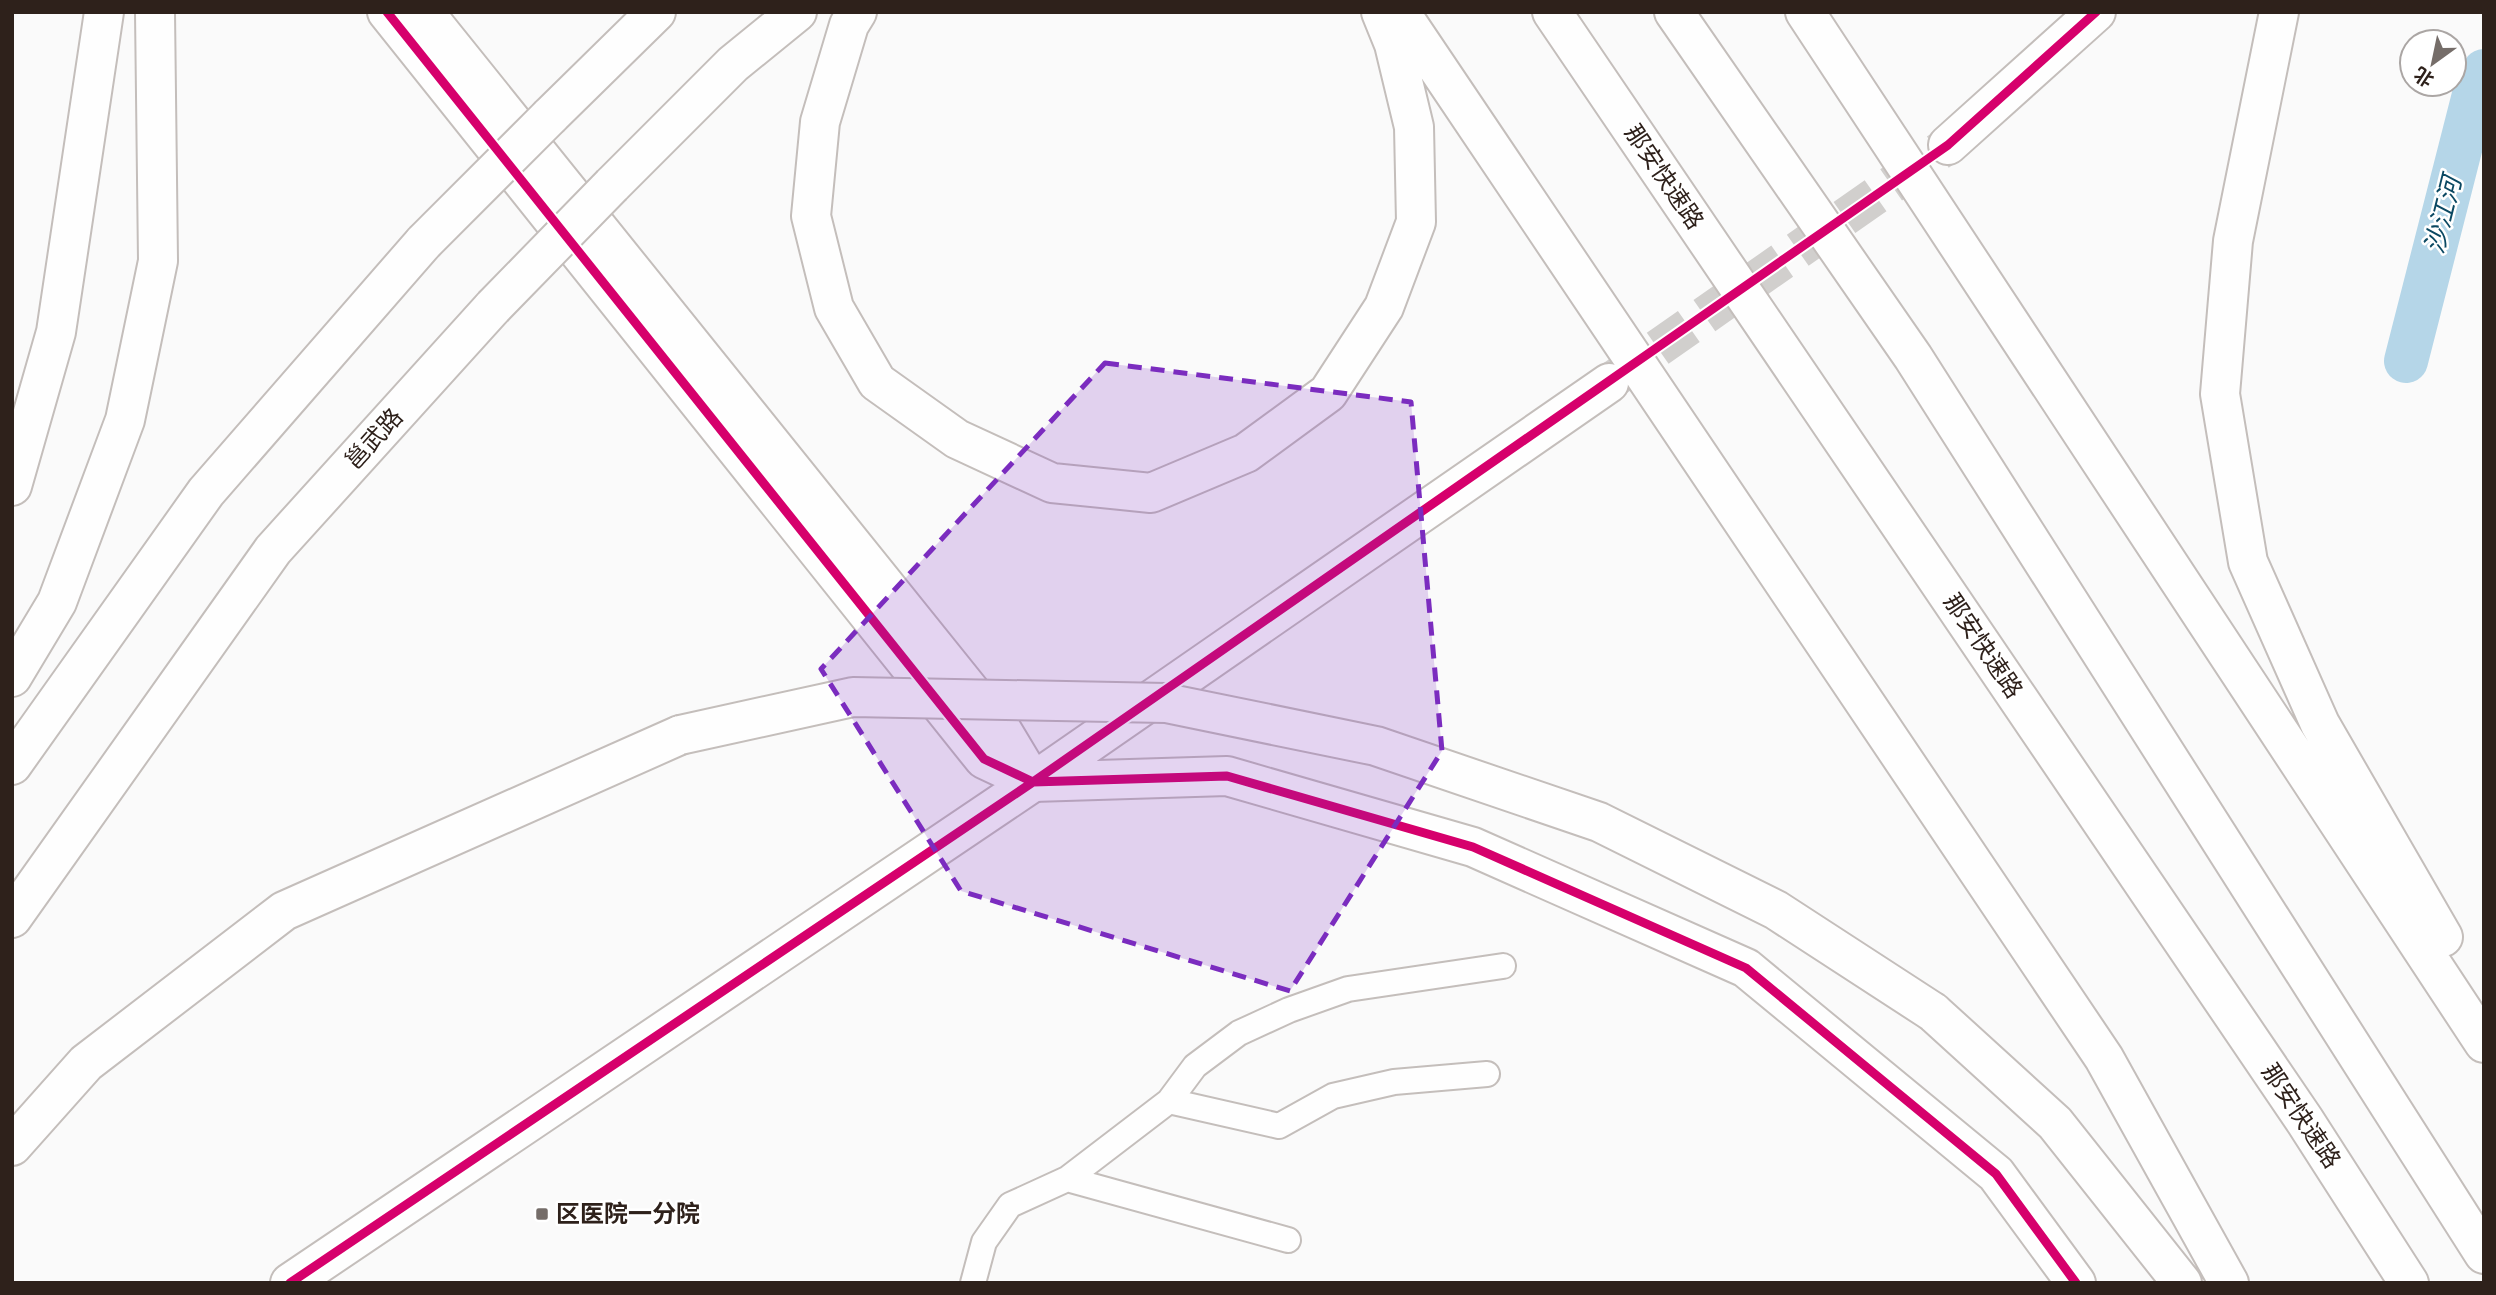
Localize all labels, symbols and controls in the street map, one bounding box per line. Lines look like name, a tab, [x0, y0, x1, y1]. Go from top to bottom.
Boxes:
north arrow	[2398, 28, 2468, 98]
text: 北	[2409, 62, 2438, 92]
street label: 那安快速路	[1618, 118, 1711, 235]
water label: 沙江河	[2417, 168, 2469, 257]
street label: 邕武路	[338, 402, 409, 476]
street label: 那安快速路	[1937, 587, 2030, 704]
street label: 那安快速路	[2255, 1057, 2348, 1174]
place label: 区医院一分院	[556, 1198, 700, 1229]
marker: 区医院一分院	[534, 1206, 550, 1222]

